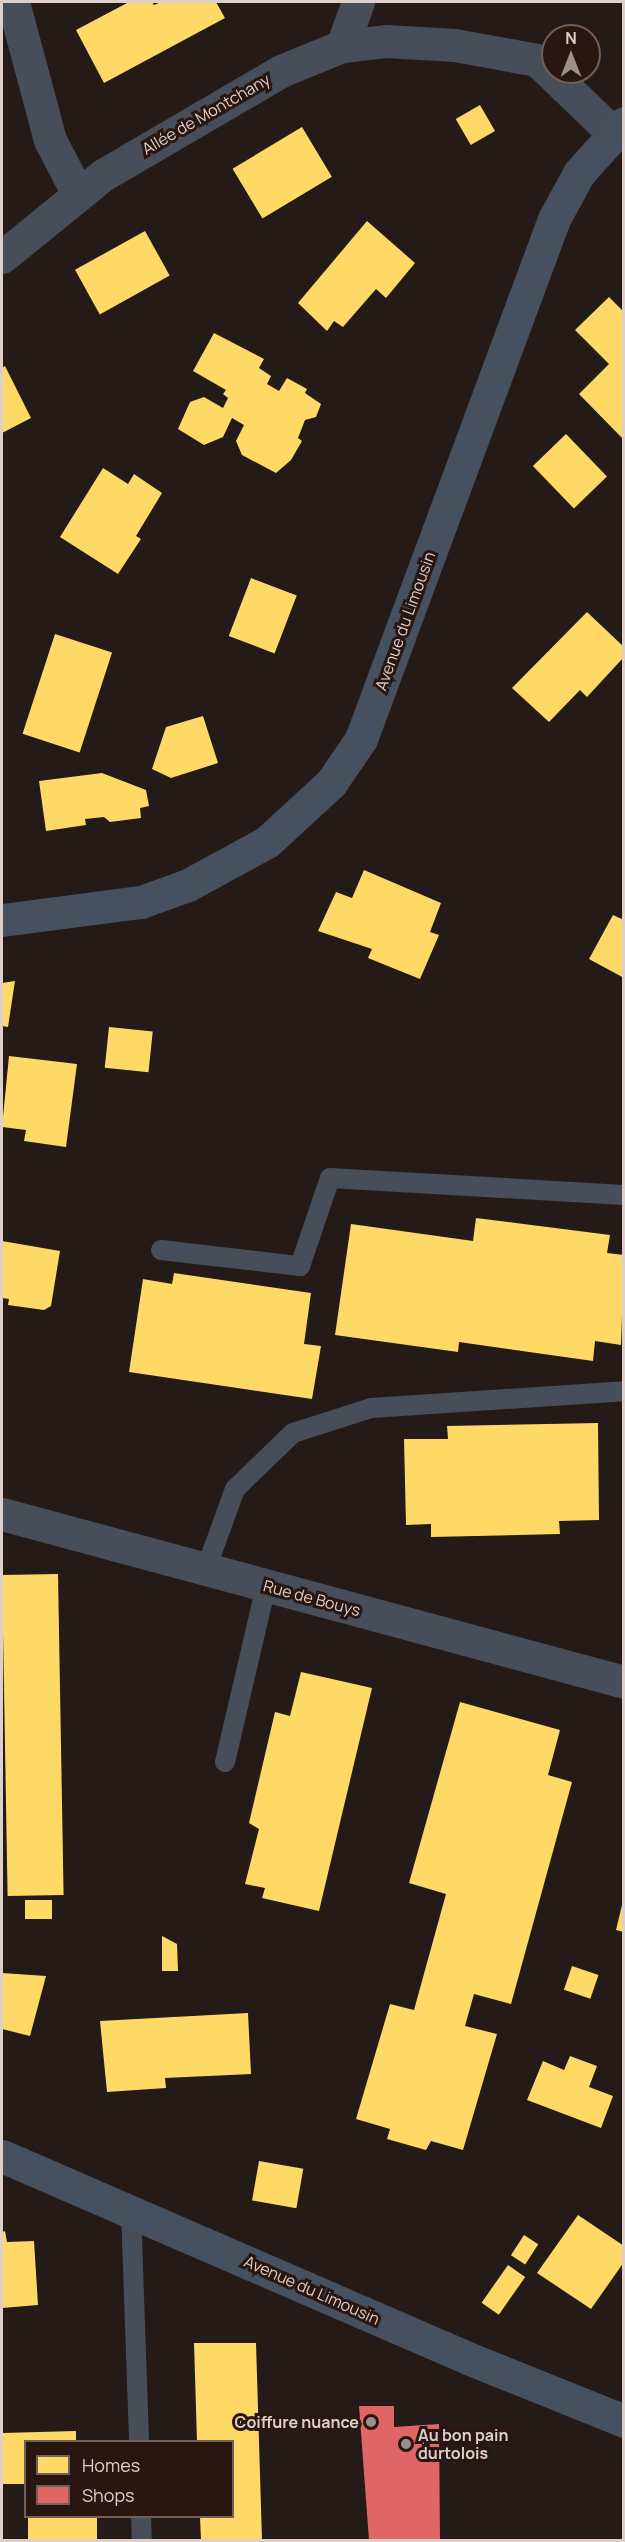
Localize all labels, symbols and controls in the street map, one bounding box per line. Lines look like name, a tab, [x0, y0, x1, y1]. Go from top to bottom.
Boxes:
north arrow	[541, 24, 601, 84]
text: N	[565, 27, 577, 49]
street label: Allée de Montchany	[138, 69, 274, 159]
street label: Avenue du Limousin	[371, 549, 439, 693]
street label: Rue de Bouys	[261, 1576, 363, 1620]
street label: Avenue du Limousin	[241, 2252, 383, 2328]
place label: Coiffure nuance	[235, 2412, 359, 2432]
marker: Coiffure nuance	[364, 2415, 378, 2429]
place label: Au bon pain durtolois	[418, 2425, 508, 2463]
marker: Au bon pain durtolois	[399, 2437, 413, 2451]
legend	[24, 2440, 234, 2518]
text: Homes	[82, 2453, 140, 2477]
text: Shops	[82, 2483, 134, 2507]

